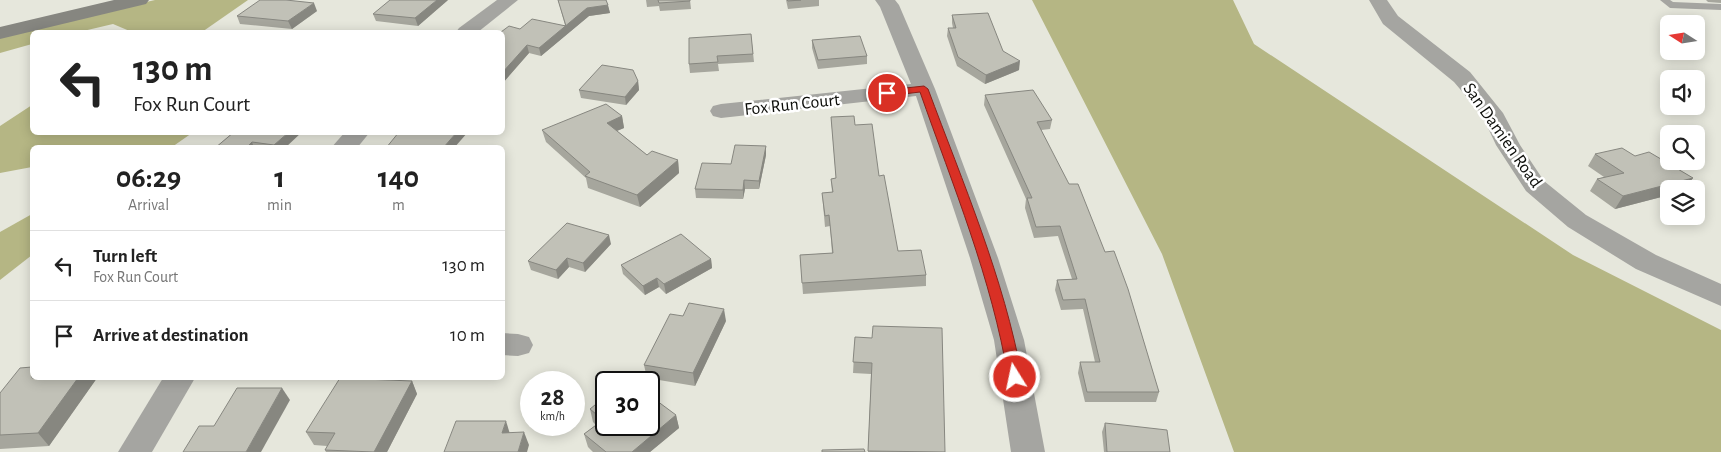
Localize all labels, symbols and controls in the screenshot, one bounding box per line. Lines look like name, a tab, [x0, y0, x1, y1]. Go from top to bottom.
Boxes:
north arrow	[1660, 15, 1705, 60]
map controls	[1660, 15, 1705, 225]
icon: left	[50, 50, 115, 115]
text: 130 m	[133, 52, 212, 87]
button: sound	[1660, 70, 1705, 115]
pin	[866, 72, 908, 114]
icon: arrive	[873, 79, 901, 107]
street label: San Damien Road	[1459, 80, 1545, 191]
street label: Fox Run Court	[744, 91, 841, 119]
text: Fox Run Court	[133, 93, 250, 115]
button: search	[1660, 125, 1705, 170]
text: 06:29	[116, 163, 181, 193]
text: 1	[274, 163, 285, 193]
text: 140	[378, 163, 419, 193]
button: layers	[1660, 180, 1705, 225]
text: Arrival	[128, 197, 169, 213]
text: min	[267, 197, 292, 213]
text: m	[392, 197, 405, 213]
text: Turn left	[93, 247, 157, 266]
icon: left	[50, 252, 78, 280]
text: 130 m	[442, 256, 485, 275]
text: Fox Run Court	[93, 269, 178, 285]
icon: arrive	[50, 322, 78, 350]
text: Arrive at destination	[93, 326, 249, 345]
text: 10 m	[450, 326, 485, 345]
position arrow	[988, 350, 1040, 402]
speed limit sign: 30	[595, 371, 660, 436]
text: 28	[540, 385, 565, 410]
text: km/h	[540, 410, 565, 422]

